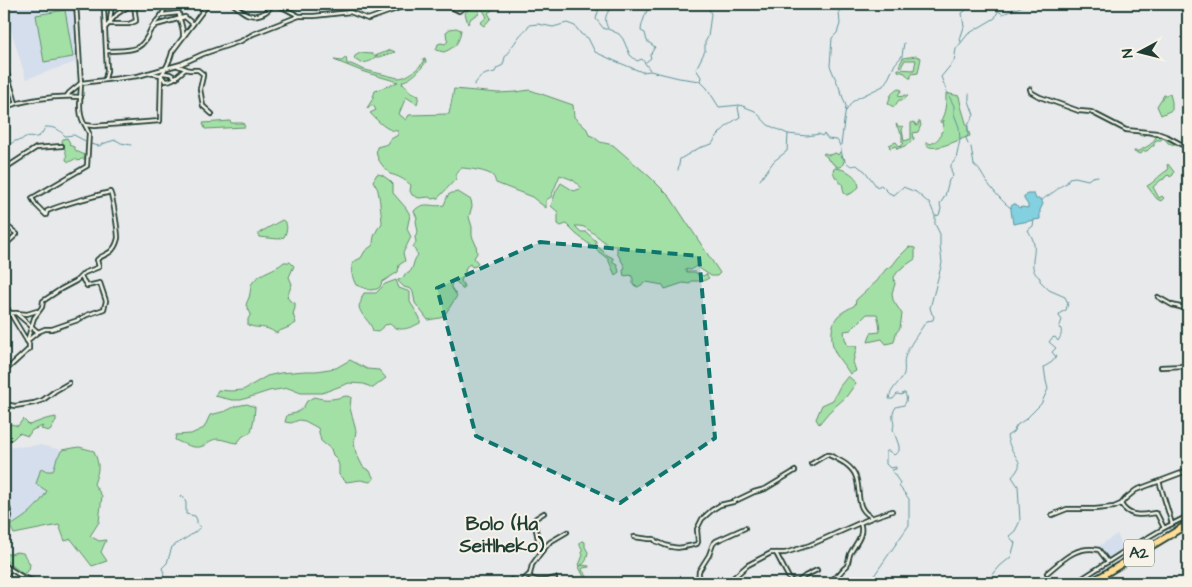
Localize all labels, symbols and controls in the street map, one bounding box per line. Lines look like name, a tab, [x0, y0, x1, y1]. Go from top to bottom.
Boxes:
north arrow	[1114, 28, 1164, 78]
text: N	[1118, 48, 1139, 59]
district label: Bolo (Ha Seitlheko)	[459, 511, 545, 560]
road number: A2	[1124, 540, 1154, 566]

